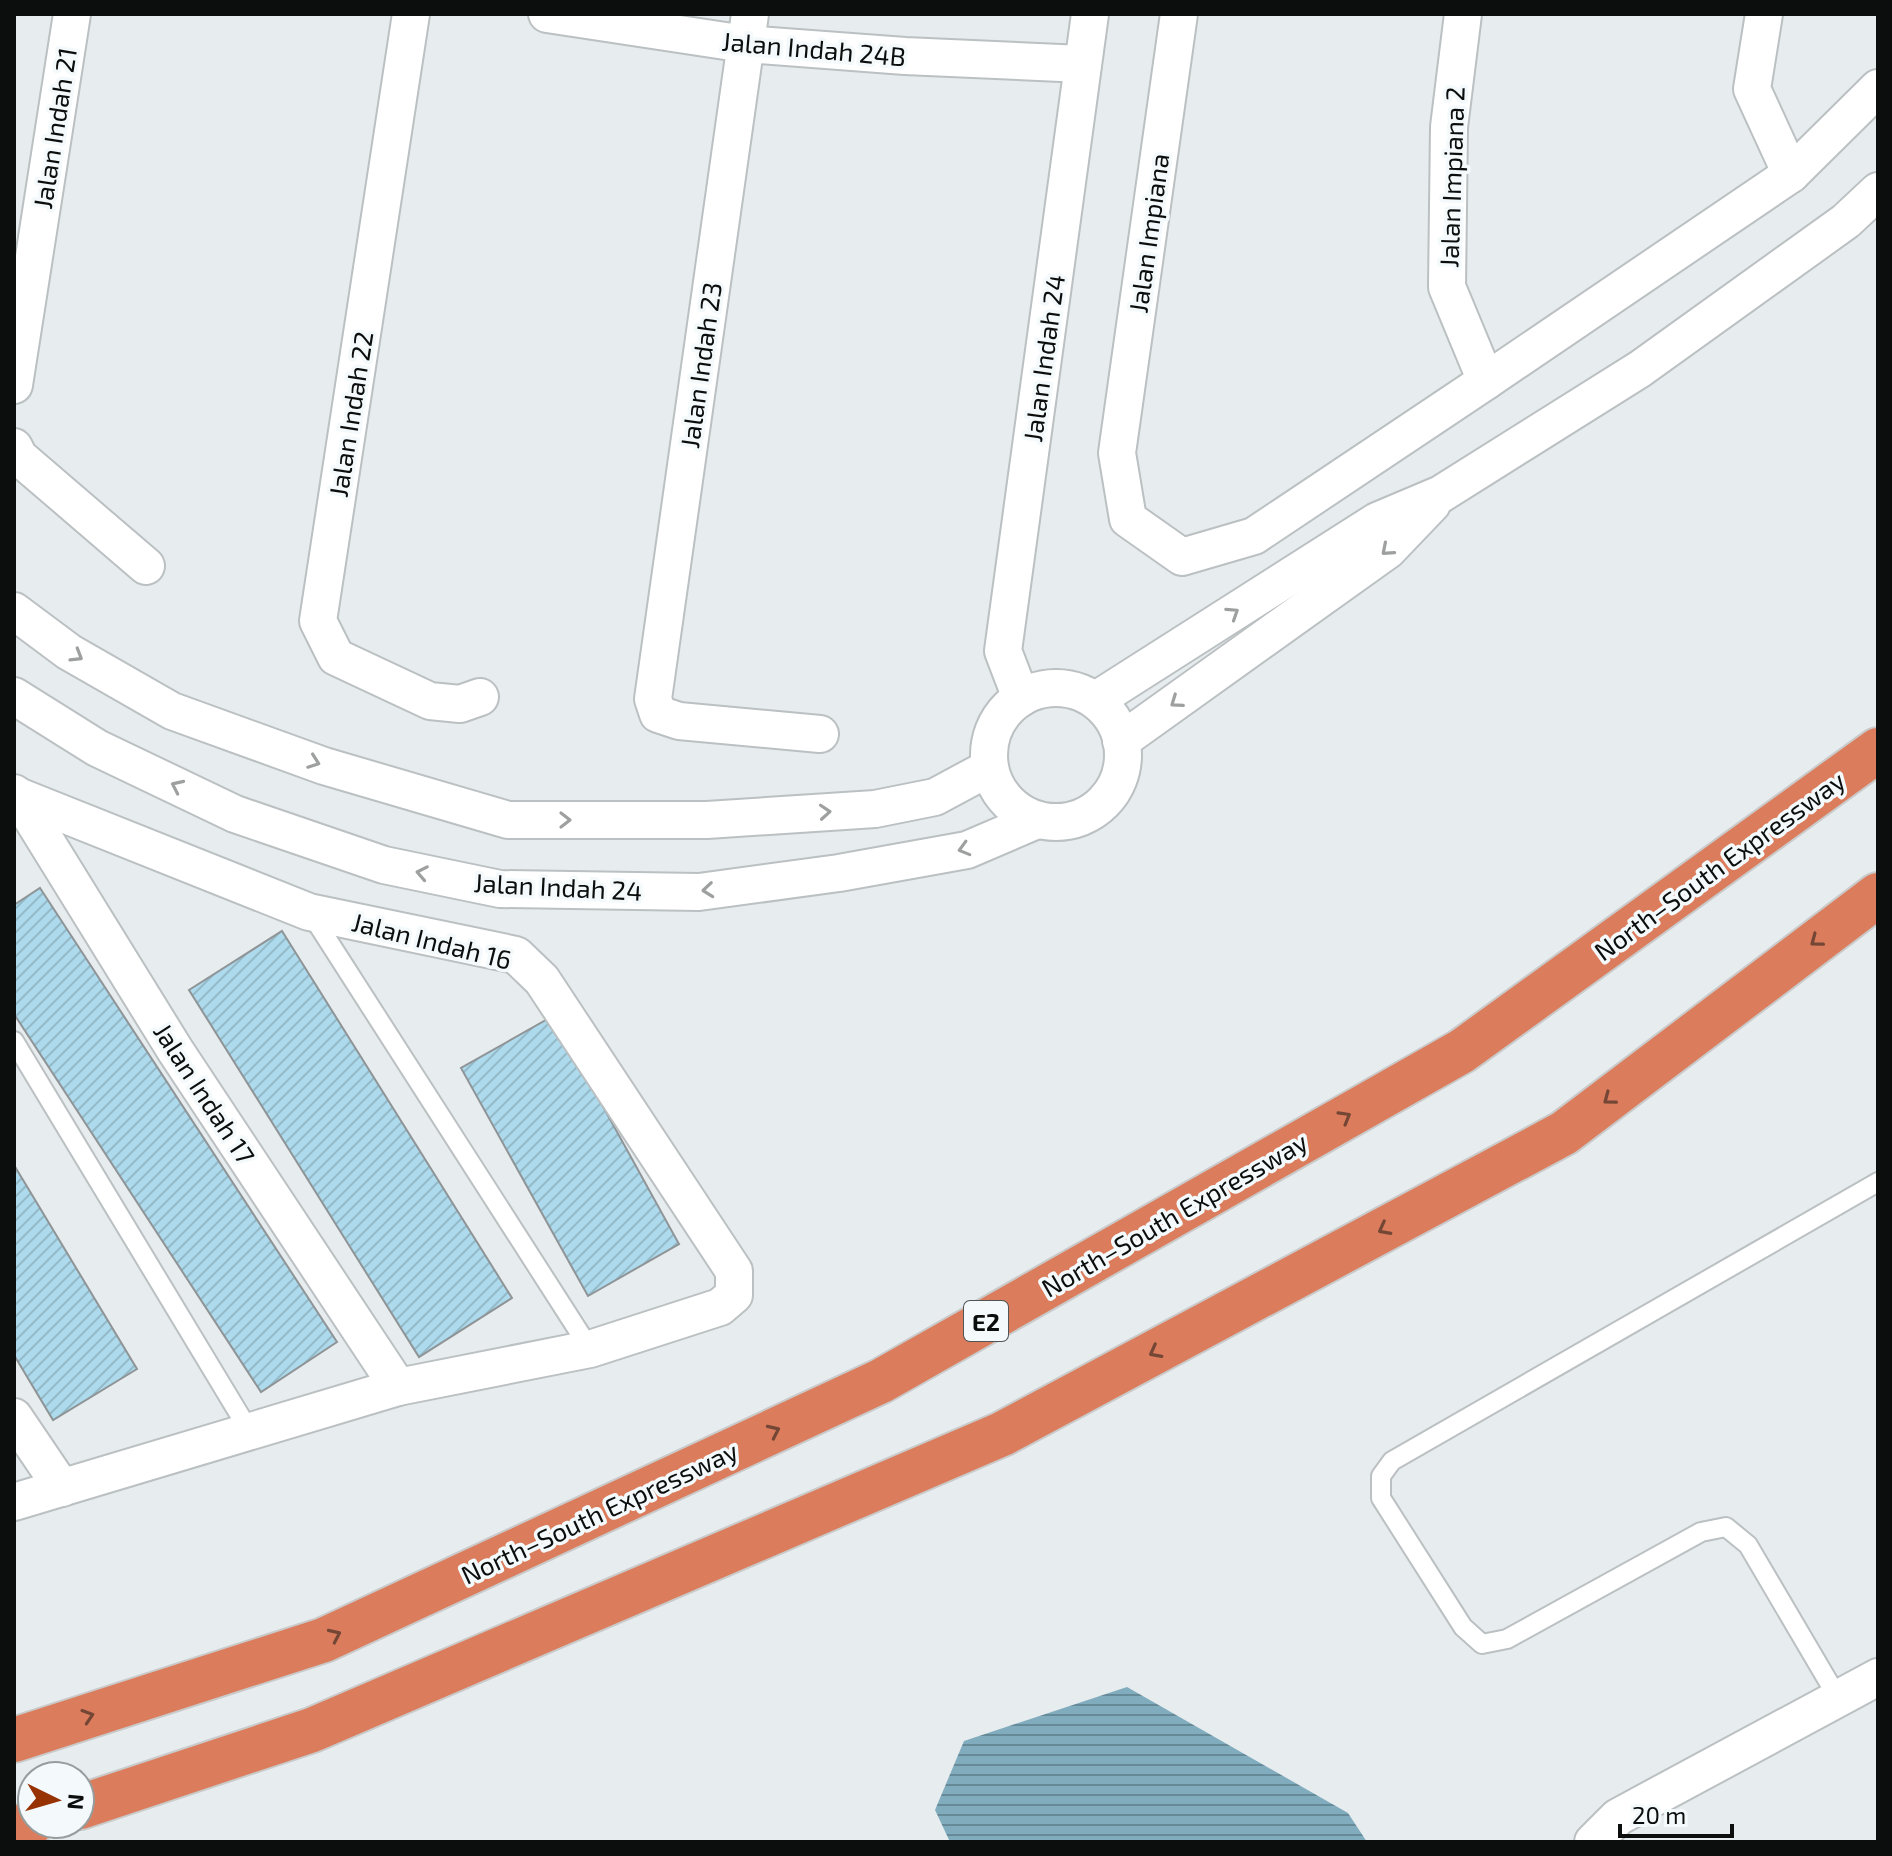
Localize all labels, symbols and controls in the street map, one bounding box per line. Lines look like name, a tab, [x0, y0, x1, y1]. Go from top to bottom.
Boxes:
street label: Jalan Indah 24B	[721, 25, 907, 71]
street label: Jalan Indah 21	[26, 45, 82, 211]
street label: Jalan Impiana 2	[1432, 86, 1470, 268]
street label: Jalan Impiana	[1121, 151, 1175, 315]
street label: Jalan Indah 24	[1016, 272, 1070, 444]
street label: Jalan Indah 23	[673, 280, 727, 450]
street label: Jalan Indah 22	[322, 329, 378, 499]
one-way arrow	[1381, 540, 1396, 555]
one-way arrow	[1224, 608, 1238, 623]
one-way arrow	[68, 646, 83, 662]
one-way arrow	[1170, 692, 1184, 706]
one-way arrow	[306, 752, 320, 768]
street label: North–South Expressway	[1588, 764, 1850, 966]
one-way arrow	[171, 780, 186, 796]
one-way arrow	[819, 804, 832, 821]
one-way arrow	[559, 811, 572, 829]
one-way arrow	[958, 840, 972, 856]
one-way arrow	[415, 865, 429, 882]
street label: Jalan Indah 24	[473, 866, 643, 906]
one-way arrow	[701, 882, 714, 899]
street label: Jalan Indah 16	[349, 905, 515, 975]
one-way arrow	[1810, 932, 1824, 946]
street label: Jalan Indah 17	[148, 1017, 262, 1169]
one-way arrow	[1603, 1089, 1617, 1103]
one-way arrow	[1337, 1111, 1351, 1127]
street label: North–South Expressway	[1036, 1125, 1313, 1303]
one-way arrow	[1378, 1220, 1393, 1235]
road number: E2	[964, 1301, 1008, 1341]
one-way arrow	[1149, 1342, 1164, 1358]
one-way arrow	[766, 1424, 780, 1440]
street label: North–South Expressway	[456, 1434, 743, 1590]
one-way arrow	[327, 1628, 341, 1644]
one-way arrow	[81, 1709, 95, 1725]
north arrow	[16, 1760, 96, 1840]
scale bar	[1620, 1788, 1732, 1838]
text: N	[63, 1793, 91, 1811]
text: 20 m	[1632, 1800, 1686, 1829]

